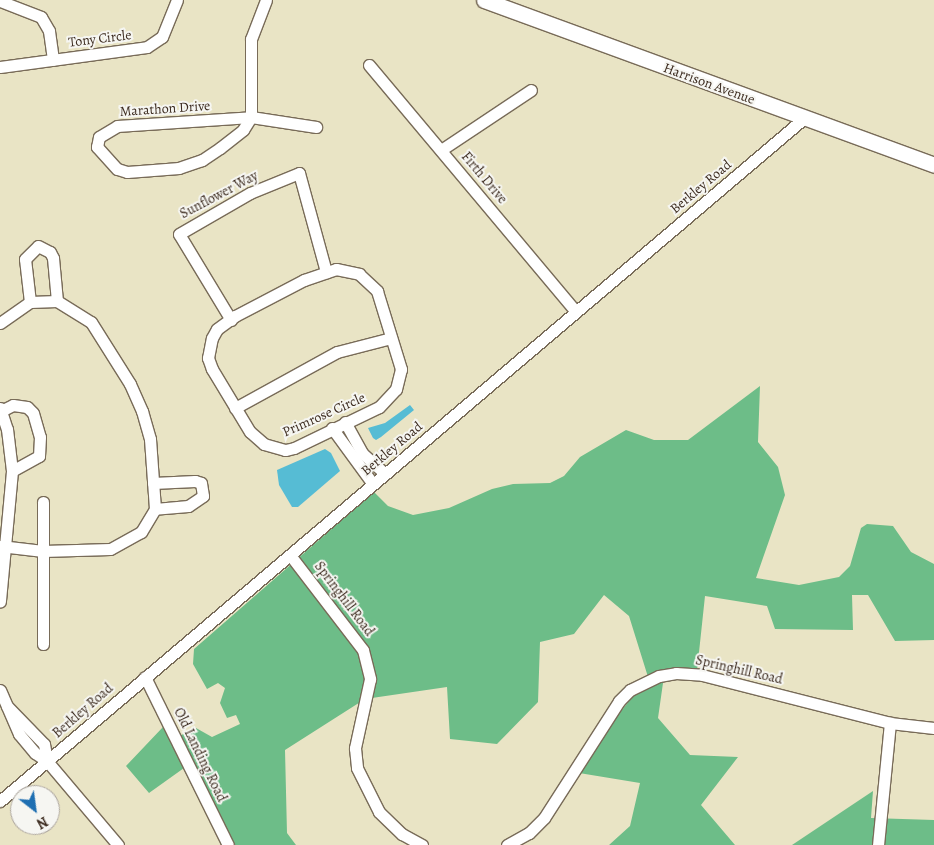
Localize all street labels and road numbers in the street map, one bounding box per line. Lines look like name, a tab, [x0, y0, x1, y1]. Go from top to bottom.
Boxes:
street label: Tony Circle	[67, 27, 133, 51]
street label: Harrison Avenue	[661, 60, 757, 108]
street label: Marathon Drive	[119, 97, 211, 121]
street label: Firth Drive	[457, 149, 511, 207]
street label: Berkley Road	[667, 157, 735, 217]
street label: Sunflower Way	[177, 167, 261, 223]
street label: Primrose Circle	[280, 389, 368, 441]
street label: Berkley Road	[358, 419, 426, 479]
street label: Springhill Road	[311, 558, 377, 640]
street label: Springhill Road	[694, 652, 784, 688]
street label: Berkley Road	[49, 680, 117, 742]
street label: Old Landing Road	[170, 705, 230, 805]

